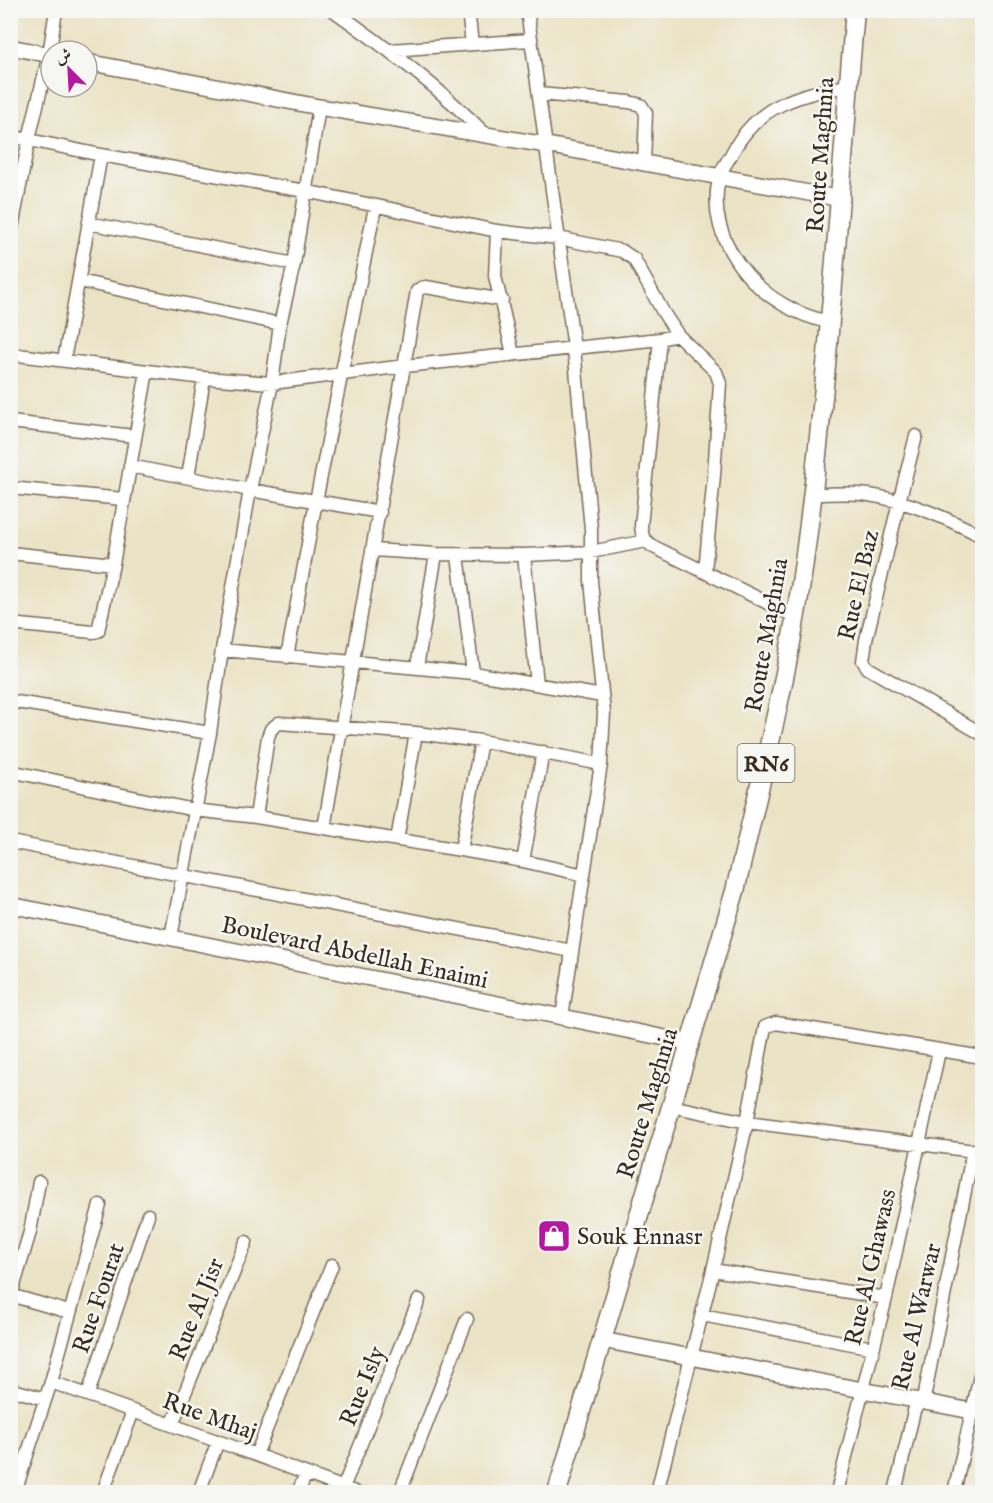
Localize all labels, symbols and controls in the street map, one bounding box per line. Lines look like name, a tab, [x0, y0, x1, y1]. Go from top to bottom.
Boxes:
north arrow	[39, 39, 99, 99]
text: ش	[52, 45, 75, 69]
street label: Route Maghnia	[801, 75, 842, 234]
street label: Rue El Baz	[832, 527, 887, 644]
street label: Route Maghnia	[739, 555, 796, 715]
road number: RN6	[738, 744, 795, 782]
street label: Boulevard Abdellah Enaimi	[218, 910, 491, 997]
street label: Route Maghnia	[611, 1024, 686, 1183]
street label: Rue Al Ghawass	[838, 1186, 905, 1349]
shop icon: Souk Ennasr	[536, 1218, 572, 1254]
place label: Souk Ennasr	[577, 1222, 703, 1253]
street label: Rue Fourat	[66, 1239, 133, 1358]
street label: Rue Al Warwar	[885, 1240, 950, 1394]
street label: Rue Al Jisr	[163, 1253, 232, 1366]
street label: Rue Isly	[333, 1342, 394, 1431]
street label: Rue Mhaj	[158, 1386, 261, 1449]

